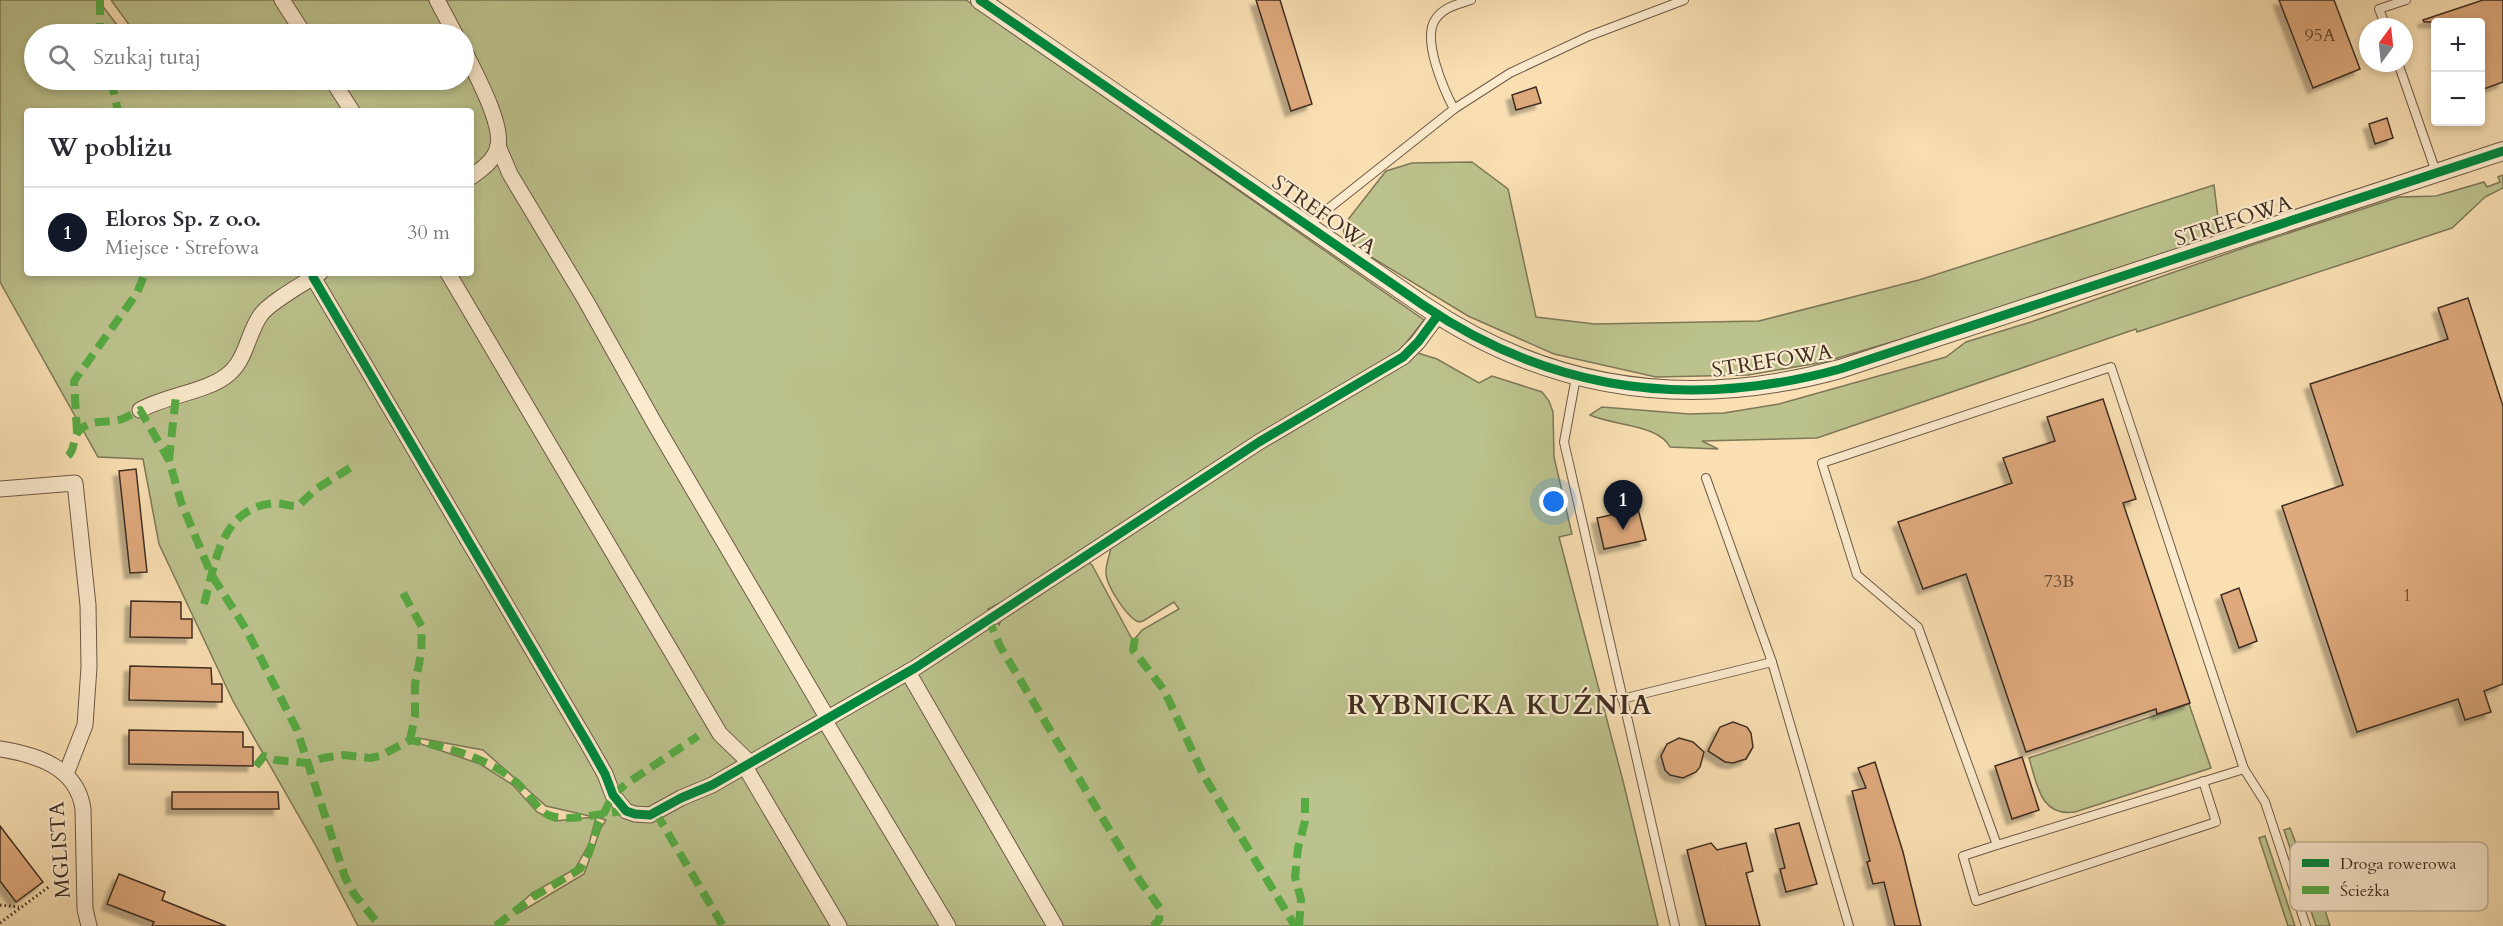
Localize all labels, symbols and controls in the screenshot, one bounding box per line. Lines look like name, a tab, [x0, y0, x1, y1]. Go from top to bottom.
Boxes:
north arrow	[2359, 18, 2413, 72]
map controls	[2431, 18, 2485, 126]
button: +	[2431, 18, 2485, 72]
house number: 95A	[2304, 23, 2336, 48]
search box	[24, 24, 474, 90]
icon: search	[45, 41, 78, 74]
text: Szukaj tutaj	[93, 42, 201, 72]
button: −	[2431, 72, 2485, 126]
text: W pobliżu	[48, 130, 173, 165]
street label: STREFOWA	[1266, 168, 1382, 262]
street label: STREFOWA	[2171, 188, 2295, 254]
text: Eloros Sp. z o.o.	[105, 204, 261, 234]
text: 1	[62, 219, 73, 246]
text: 30 m	[407, 219, 450, 246]
text: Miejsce · Strefowa	[105, 234, 259, 261]
street label: STREFOWA	[1710, 337, 1834, 385]
pin: 1	[1604, 480, 1642, 530]
your location	[1539, 487, 1568, 516]
house number: 73B	[2044, 569, 2074, 594]
house number: 1	[2402, 583, 2412, 608]
district label: RYBNICKA KUŹNIA	[1347, 687, 1653, 724]
street label: MGLISTA	[42, 800, 78, 899]
legend	[2290, 842, 2488, 911]
text: Droga rowerowa	[2340, 853, 2457, 875]
text: Ścieżka	[2340, 880, 2390, 902]

